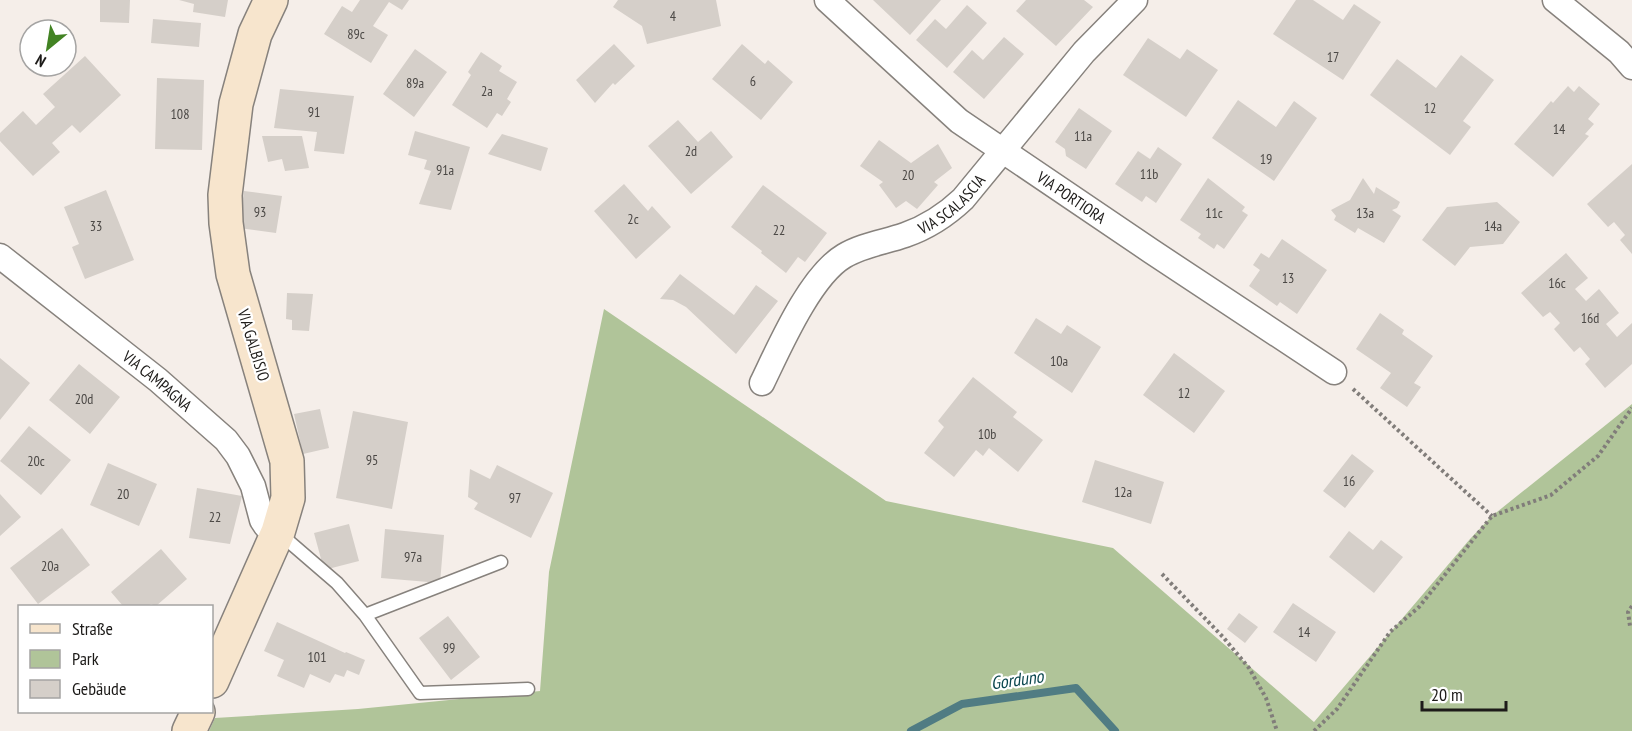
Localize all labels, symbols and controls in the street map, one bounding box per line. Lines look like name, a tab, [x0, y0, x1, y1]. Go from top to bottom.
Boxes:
house number: 4	[670, 7, 677, 25]
north arrow	[18, 18, 78, 78]
house number: 89c	[347, 25, 365, 43]
house number: 17	[1327, 48, 1339, 66]
text: N	[32, 50, 49, 72]
house number: 6	[750, 72, 756, 90]
house number: 89a	[406, 74, 424, 92]
house number: 2a	[481, 82, 493, 100]
house number: 12	[1424, 99, 1436, 117]
house number: 91	[308, 103, 320, 121]
house number: 108	[171, 105, 189, 123]
house number: 14	[1553, 120, 1566, 138]
house number: 11a	[1074, 127, 1092, 145]
house number: 2d	[685, 142, 697, 160]
house number: 19	[1260, 150, 1272, 168]
house number: 91a	[436, 161, 454, 179]
house number: 11b	[1140, 165, 1158, 183]
house number: 20	[902, 166, 914, 184]
street label: VIA PORTIORA	[1032, 166, 1110, 228]
street label: VIA SCALASCIA	[914, 170, 989, 239]
house number: 93	[254, 203, 266, 221]
house number: 11c	[1205, 204, 1223, 222]
house number: 13a	[1356, 204, 1374, 222]
house number: 2c	[627, 210, 639, 228]
house number: 33	[90, 217, 102, 235]
house number: 14a	[1484, 217, 1502, 235]
house number: 22	[773, 221, 785, 239]
house number: 13	[1282, 269, 1294, 287]
house number: 16c	[1548, 274, 1566, 292]
street label: VIA GALBISIO	[233, 306, 274, 384]
house number: 16d	[1581, 309, 1599, 327]
street label: VIA CAMPAGNA	[118, 346, 197, 416]
house number: 10a	[1050, 352, 1068, 370]
house number: 12	[1178, 384, 1190, 402]
house number: 20d	[75, 390, 93, 408]
house number: 10b	[978, 425, 996, 443]
house number: 95	[366, 451, 378, 469]
house number: 20c	[27, 452, 45, 470]
house number: 16	[1343, 472, 1355, 490]
house number: 12a	[1114, 483, 1132, 501]
house number: 20	[117, 485, 129, 503]
house number: 97	[509, 489, 521, 507]
house number: 22	[209, 508, 221, 526]
house number: 97a	[404, 548, 422, 566]
house number: 20a	[41, 557, 59, 575]
legend	[18, 605, 213, 713]
text: Straße	[72, 617, 113, 640]
house number: 14	[1298, 623, 1311, 641]
house number: 99	[443, 639, 455, 657]
text: Park	[72, 647, 99, 670]
house number: 101	[308, 648, 326, 666]
water label: Gorduno	[989, 664, 1046, 695]
scale bar	[1422, 674, 1506, 712]
text: Gebäude	[72, 677, 126, 700]
text: 20 m	[1431, 683, 1463, 706]

